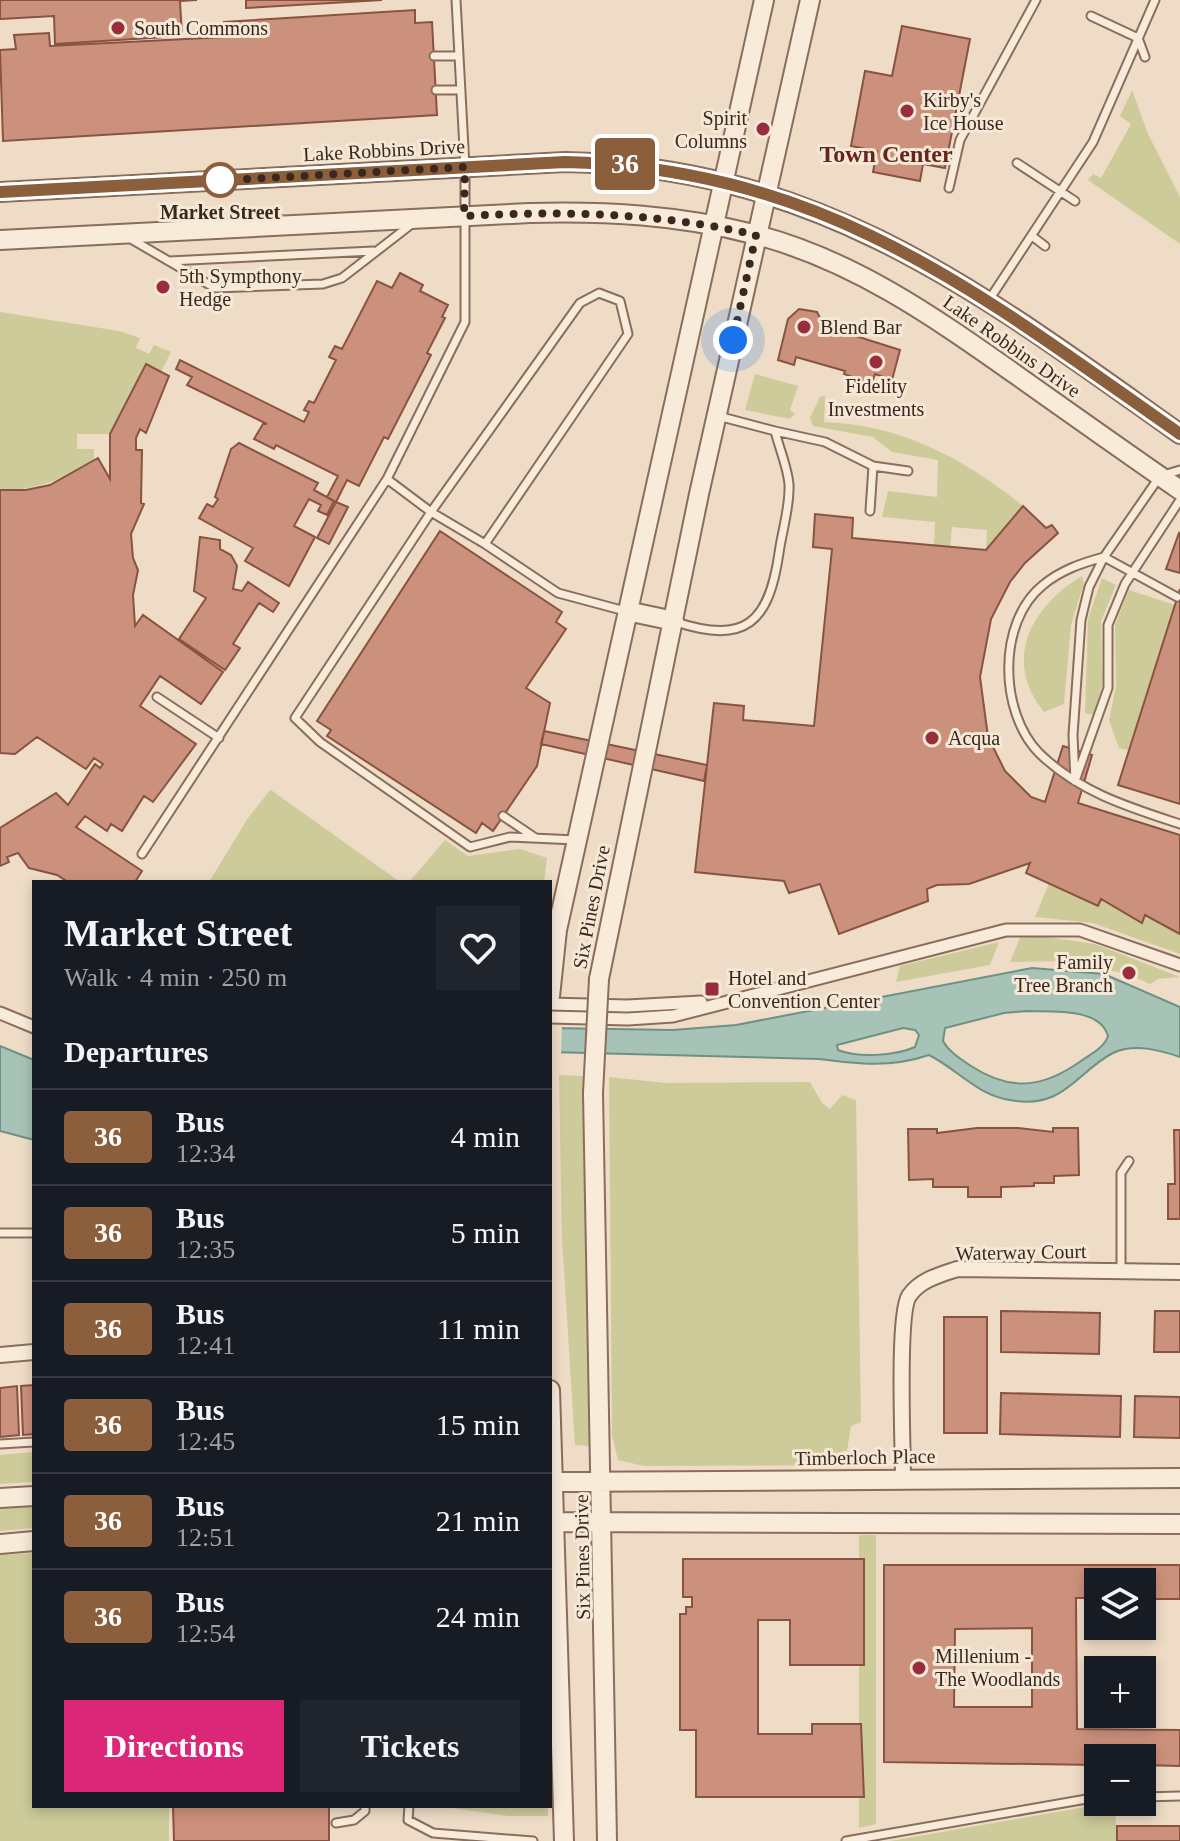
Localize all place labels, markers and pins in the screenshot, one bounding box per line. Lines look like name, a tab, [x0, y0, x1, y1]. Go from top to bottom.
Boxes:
place label: South Commons	[134, 17, 268, 39]
marker: South Commons	[109, 19, 127, 37]
place label: Kirby's Ice House	[923, 89, 1004, 134]
marker: Kirby's Ice House	[898, 102, 916, 120]
place label: Spirit Columns	[675, 107, 747, 152]
marker: Spirit Columns	[754, 120, 772, 138]
marker: Market Street	[203, 163, 237, 197]
place label: Market Street	[160, 201, 280, 223]
place label: 5th Sympthony Hedge	[179, 265, 302, 311]
marker: 5th Sympthony Hedge	[154, 278, 172, 296]
place label: Blend Bar	[820, 316, 902, 338]
marker: Blend Bar	[795, 318, 813, 336]
marker: Fidelity Investments	[867, 353, 885, 371]
place label: Fidelity Investments	[828, 375, 925, 420]
place label: Acqua	[948, 727, 1000, 750]
marker: Acqua	[923, 729, 941, 747]
place label: Family Tree Branch	[1014, 951, 1113, 996]
marker: Family Tree Branch	[1120, 964, 1138, 982]
place label: Hotel and Convention Center	[728, 967, 880, 1012]
marker: Hotel and Convention Center	[703, 980, 721, 998]
place label: Millenium - The Woodlands	[935, 1645, 1060, 1690]
marker: Millenium - The Woodlands	[910, 1659, 928, 1677]

